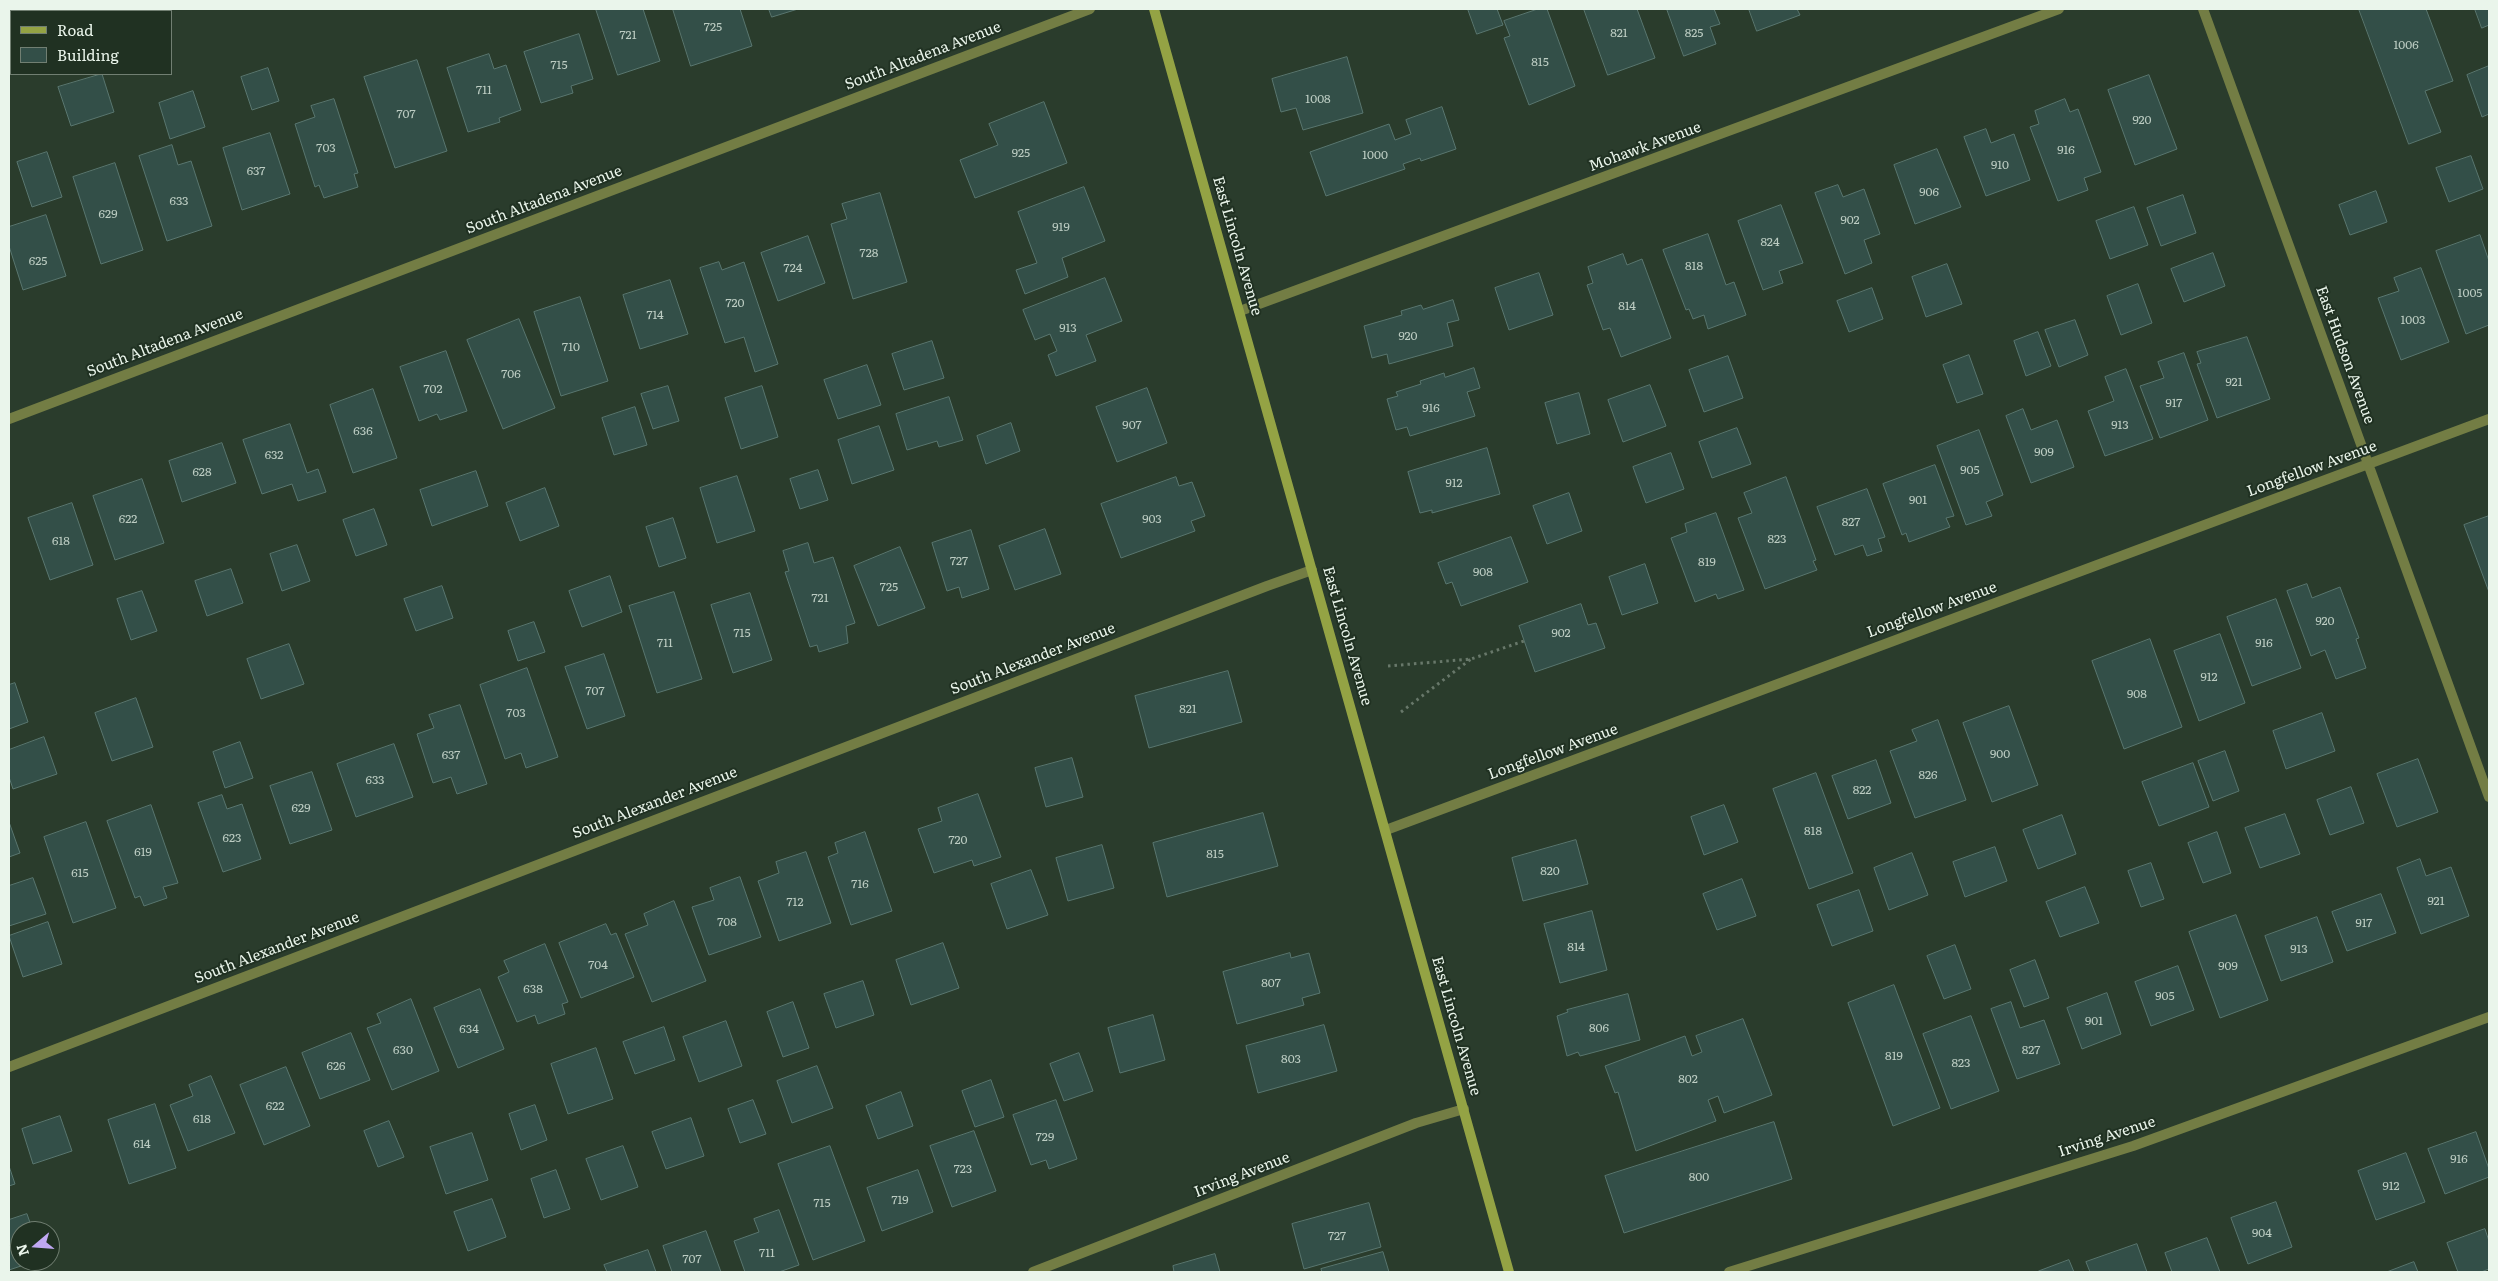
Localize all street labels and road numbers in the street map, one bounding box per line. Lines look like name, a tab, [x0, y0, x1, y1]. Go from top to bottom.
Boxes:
street label: South Altadena Avenue	[842, 18, 1004, 94]
street label: Mohawk Avenue	[1586, 118, 1704, 176]
street label: South Altadena Avenue	[463, 162, 625, 238]
street label: East Lincoln Avenue	[1208, 174, 1266, 318]
street label: East Hudson Avenue	[2312, 284, 2378, 426]
street label: South Altadena Avenue	[84, 305, 246, 381]
street label: Longfellow Avenue	[2245, 437, 2379, 501]
street label: East Lincoln Avenue	[1318, 564, 1376, 708]
street label: Longfellow Avenue	[1865, 578, 1999, 642]
street label: South Alexander Avenue	[948, 619, 1118, 699]
street label: Longfellow Avenue	[1486, 720, 1620, 784]
street label: South Alexander Avenue	[570, 763, 740, 843]
street label: South Alexander Avenue	[192, 908, 362, 988]
street label: East Lincoln Avenue	[1427, 954, 1485, 1098]
street label: Irving Avenue	[2056, 1113, 2158, 1161]
street label: Irving Avenue	[1192, 1148, 1292, 1202]

